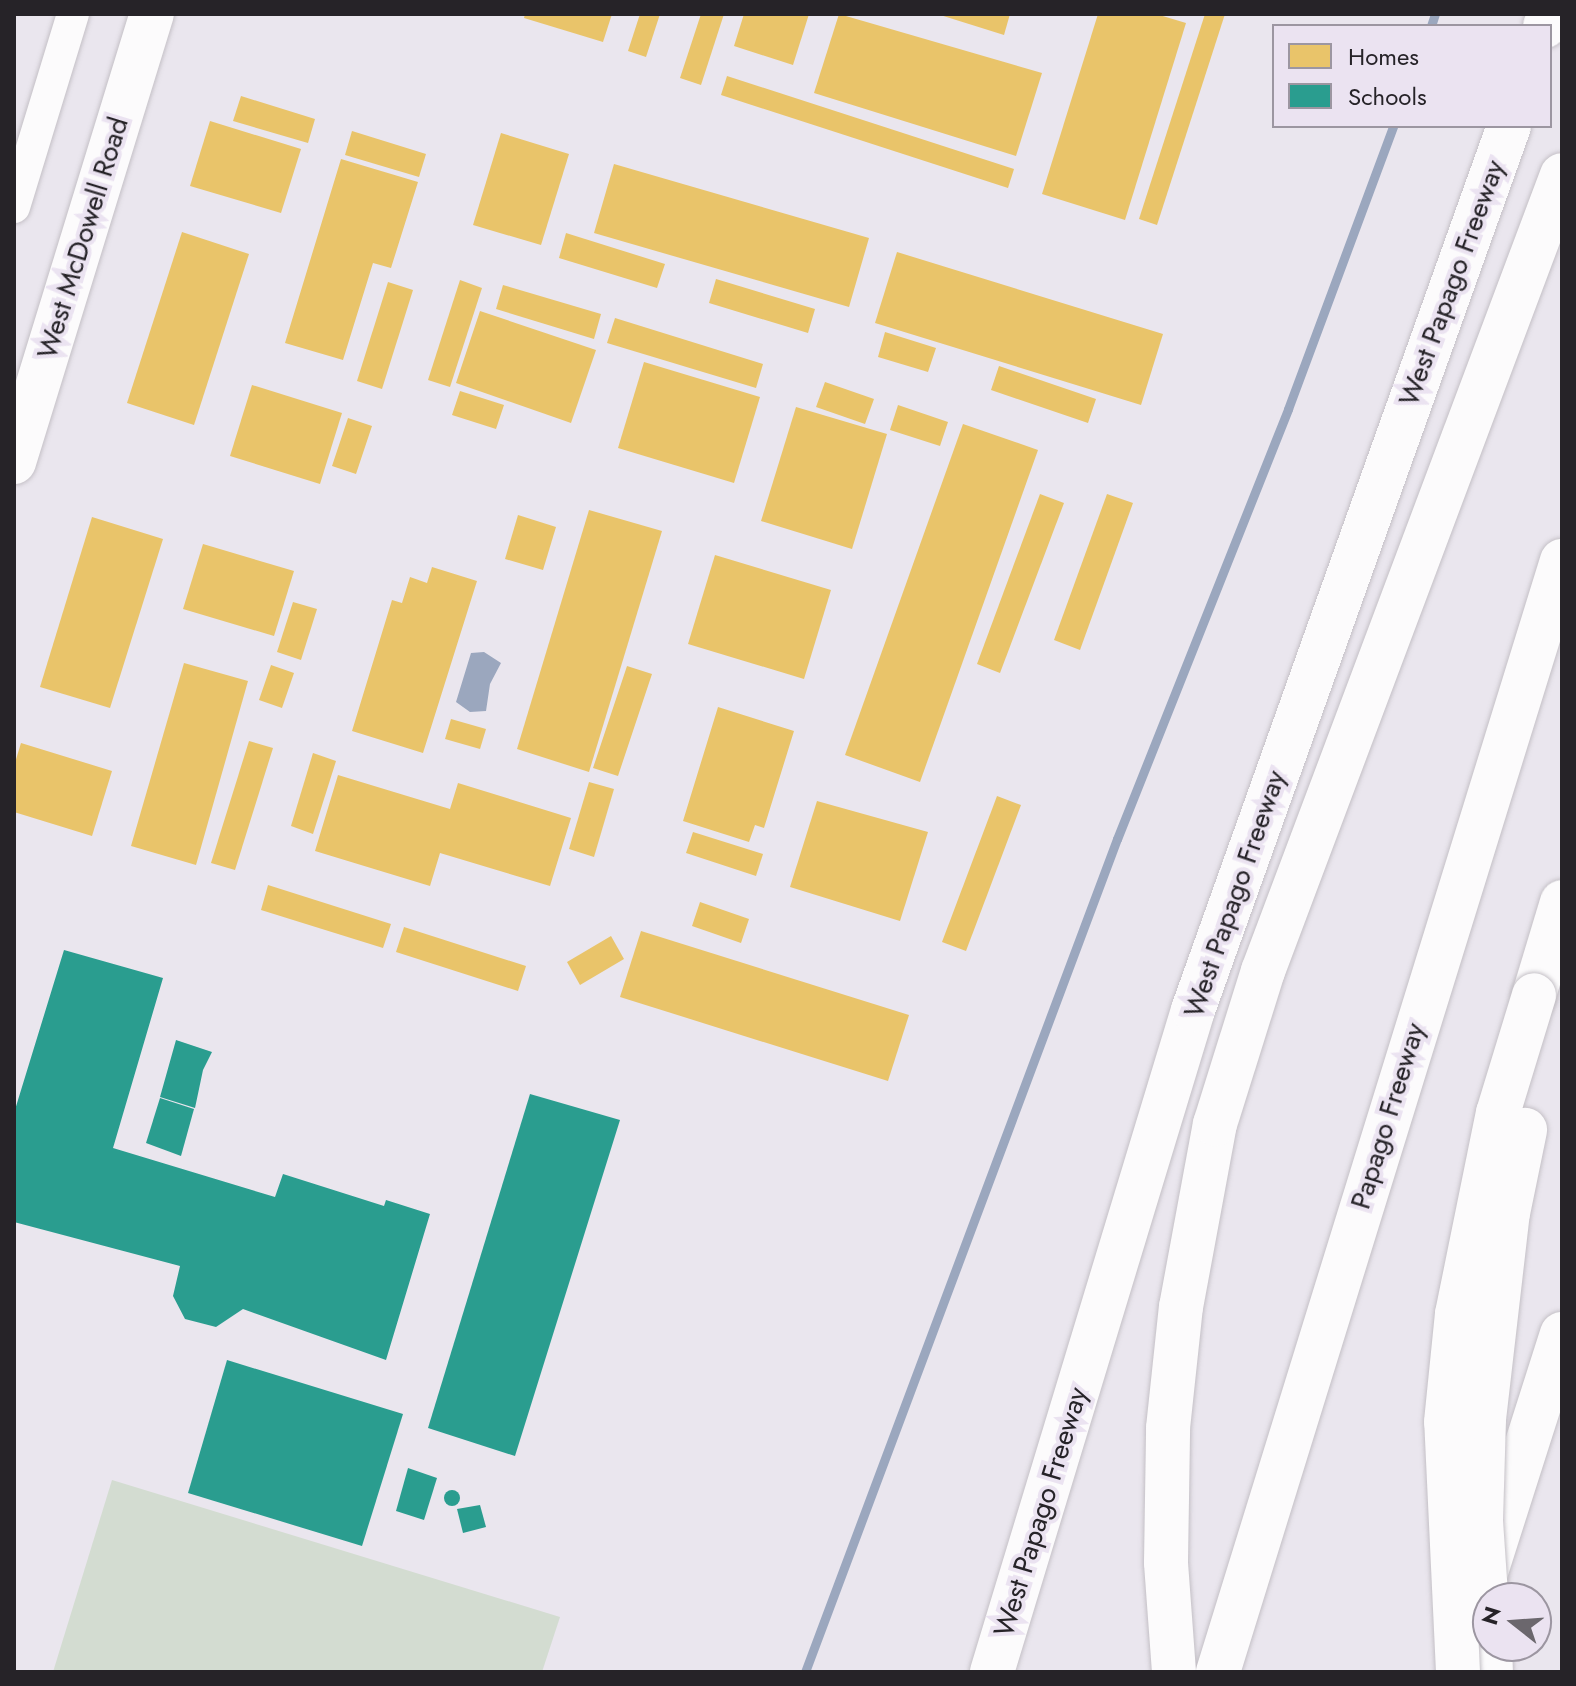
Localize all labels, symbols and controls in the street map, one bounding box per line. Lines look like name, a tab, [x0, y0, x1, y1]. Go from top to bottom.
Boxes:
legend	[1272, 24, 1552, 128]
text: Homes	[1348, 39, 1419, 74]
text: Schools	[1348, 79, 1427, 114]
street label: West McDowell Road	[30, 113, 136, 363]
street label: West Papago Freeway	[1392, 156, 1512, 410]
street label: West Papago Freeway	[1177, 766, 1293, 1022]
street label: Papago Freeway	[1344, 1019, 1432, 1213]
street label: West Papago Freeway	[987, 1383, 1095, 1641]
north arrow	[1472, 1582, 1552, 1662]
text: N	[1473, 1603, 1509, 1629]

